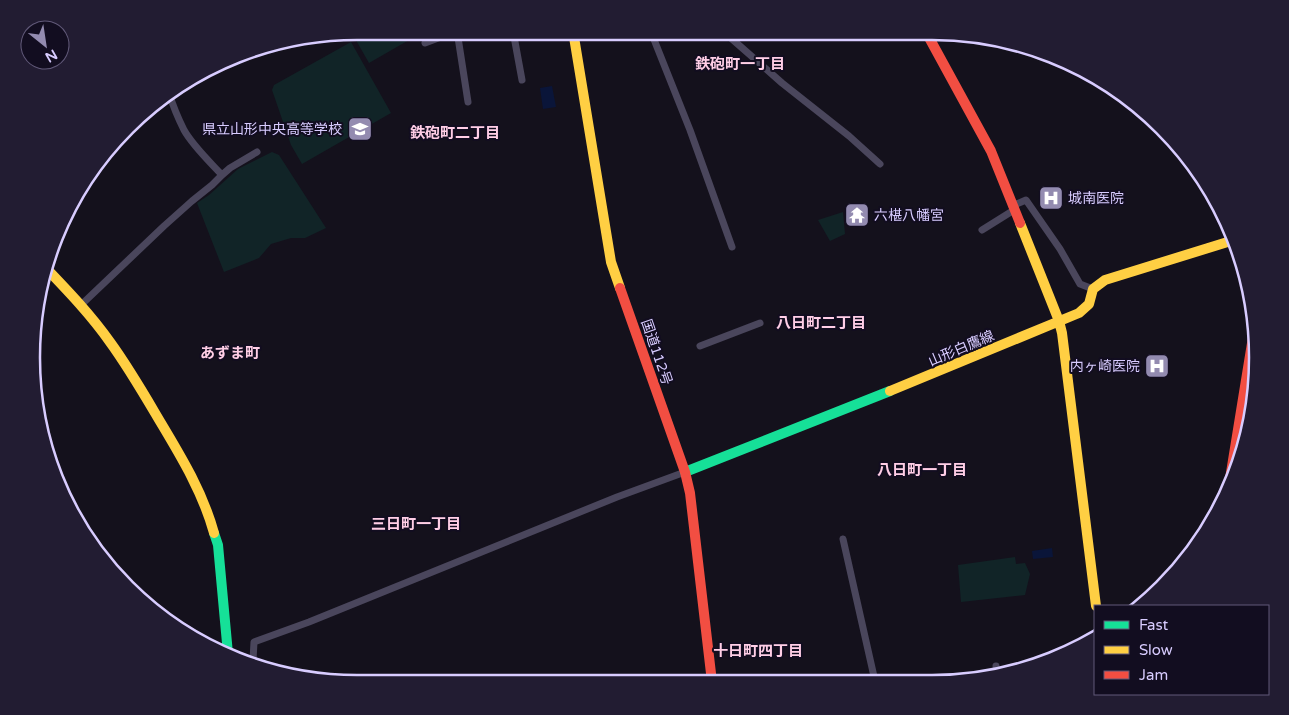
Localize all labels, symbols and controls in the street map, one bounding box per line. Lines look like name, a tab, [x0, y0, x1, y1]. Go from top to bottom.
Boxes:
north arrow	[20, 20, 70, 70]
text: N	[42, 46, 60, 66]
district label: 鉄砲町一丁目	[695, 55, 785, 73]
school or university icon: 県立山形中央高等学校	[347, 116, 373, 142]
place label: 県立山形中央高等学校	[202, 121, 342, 138]
district label: 鉄砲町二丁目	[410, 124, 500, 142]
hospital icon: 城南医院	[1038, 185, 1064, 211]
place label: 城南医院	[1068, 190, 1124, 207]
temple icon: 六椹八幡宮	[844, 202, 870, 228]
place label: 六椹八幡宮	[874, 207, 944, 224]
district label: 八日町二丁目	[776, 314, 866, 332]
street label: 国道112号	[637, 317, 676, 387]
street label: 山形白鷹線	[926, 327, 997, 370]
district label: あずま町	[200, 344, 260, 362]
hospital icon: 内ヶ崎医院	[1144, 353, 1170, 379]
place label: 内ヶ崎医院	[1070, 358, 1140, 375]
district label: 八日町一丁目	[877, 461, 967, 479]
district label: 三日町一丁目	[371, 515, 461, 533]
legend	[1094, 605, 1269, 695]
text: Fast	[1139, 616, 1169, 634]
text: Slow	[1139, 641, 1173, 659]
district label: 十日町四丁目	[713, 642, 803, 660]
text: Jam	[1139, 666, 1168, 684]

